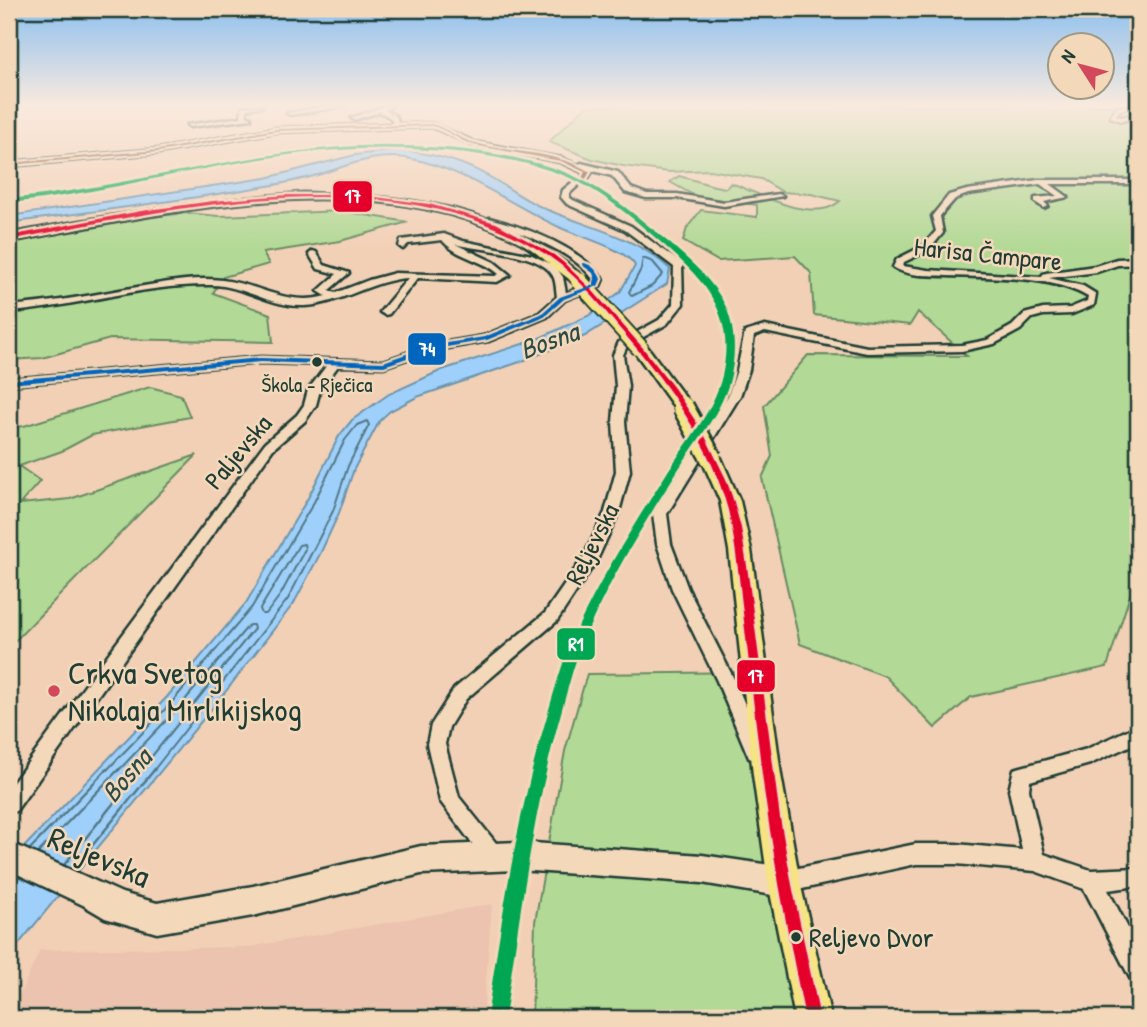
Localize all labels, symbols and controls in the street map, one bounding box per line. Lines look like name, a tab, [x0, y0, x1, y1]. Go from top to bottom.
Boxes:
north arrow	[1046, 32, 1116, 102]
text: N	[1054, 44, 1081, 68]
line badge: 17	[332, 180, 373, 213]
text: 17	[345, 183, 361, 209]
street label: Harisa Čampare	[913, 228, 1064, 279]
water label: Bosna	[514, 311, 586, 368]
line badge: 74	[407, 332, 447, 366]
text: 74	[418, 336, 435, 362]
marker: Škola - Rječica	[310, 355, 324, 369]
place label: Škola - Rječica	[262, 370, 372, 399]
street label: Paljevska	[196, 407, 279, 496]
street label: Reljevska	[556, 497, 627, 590]
line badge: R1	[556, 627, 596, 661]
text: R1	[568, 631, 584, 657]
place label: Crkva Svetog Nikolaja Mirlikijskog	[68, 651, 302, 731]
line badge: 17	[736, 659, 776, 693]
text: 17	[748, 663, 764, 689]
marker: Crkva Svetog Nikolaja Mirlikijskog	[46, 683, 62, 699]
water label: Bosna	[92, 738, 162, 810]
street label: Reljevska	[42, 816, 157, 897]
place label: Reljevo Dvor	[809, 918, 934, 956]
marker: Reljevo Dvor	[789, 930, 803, 944]

